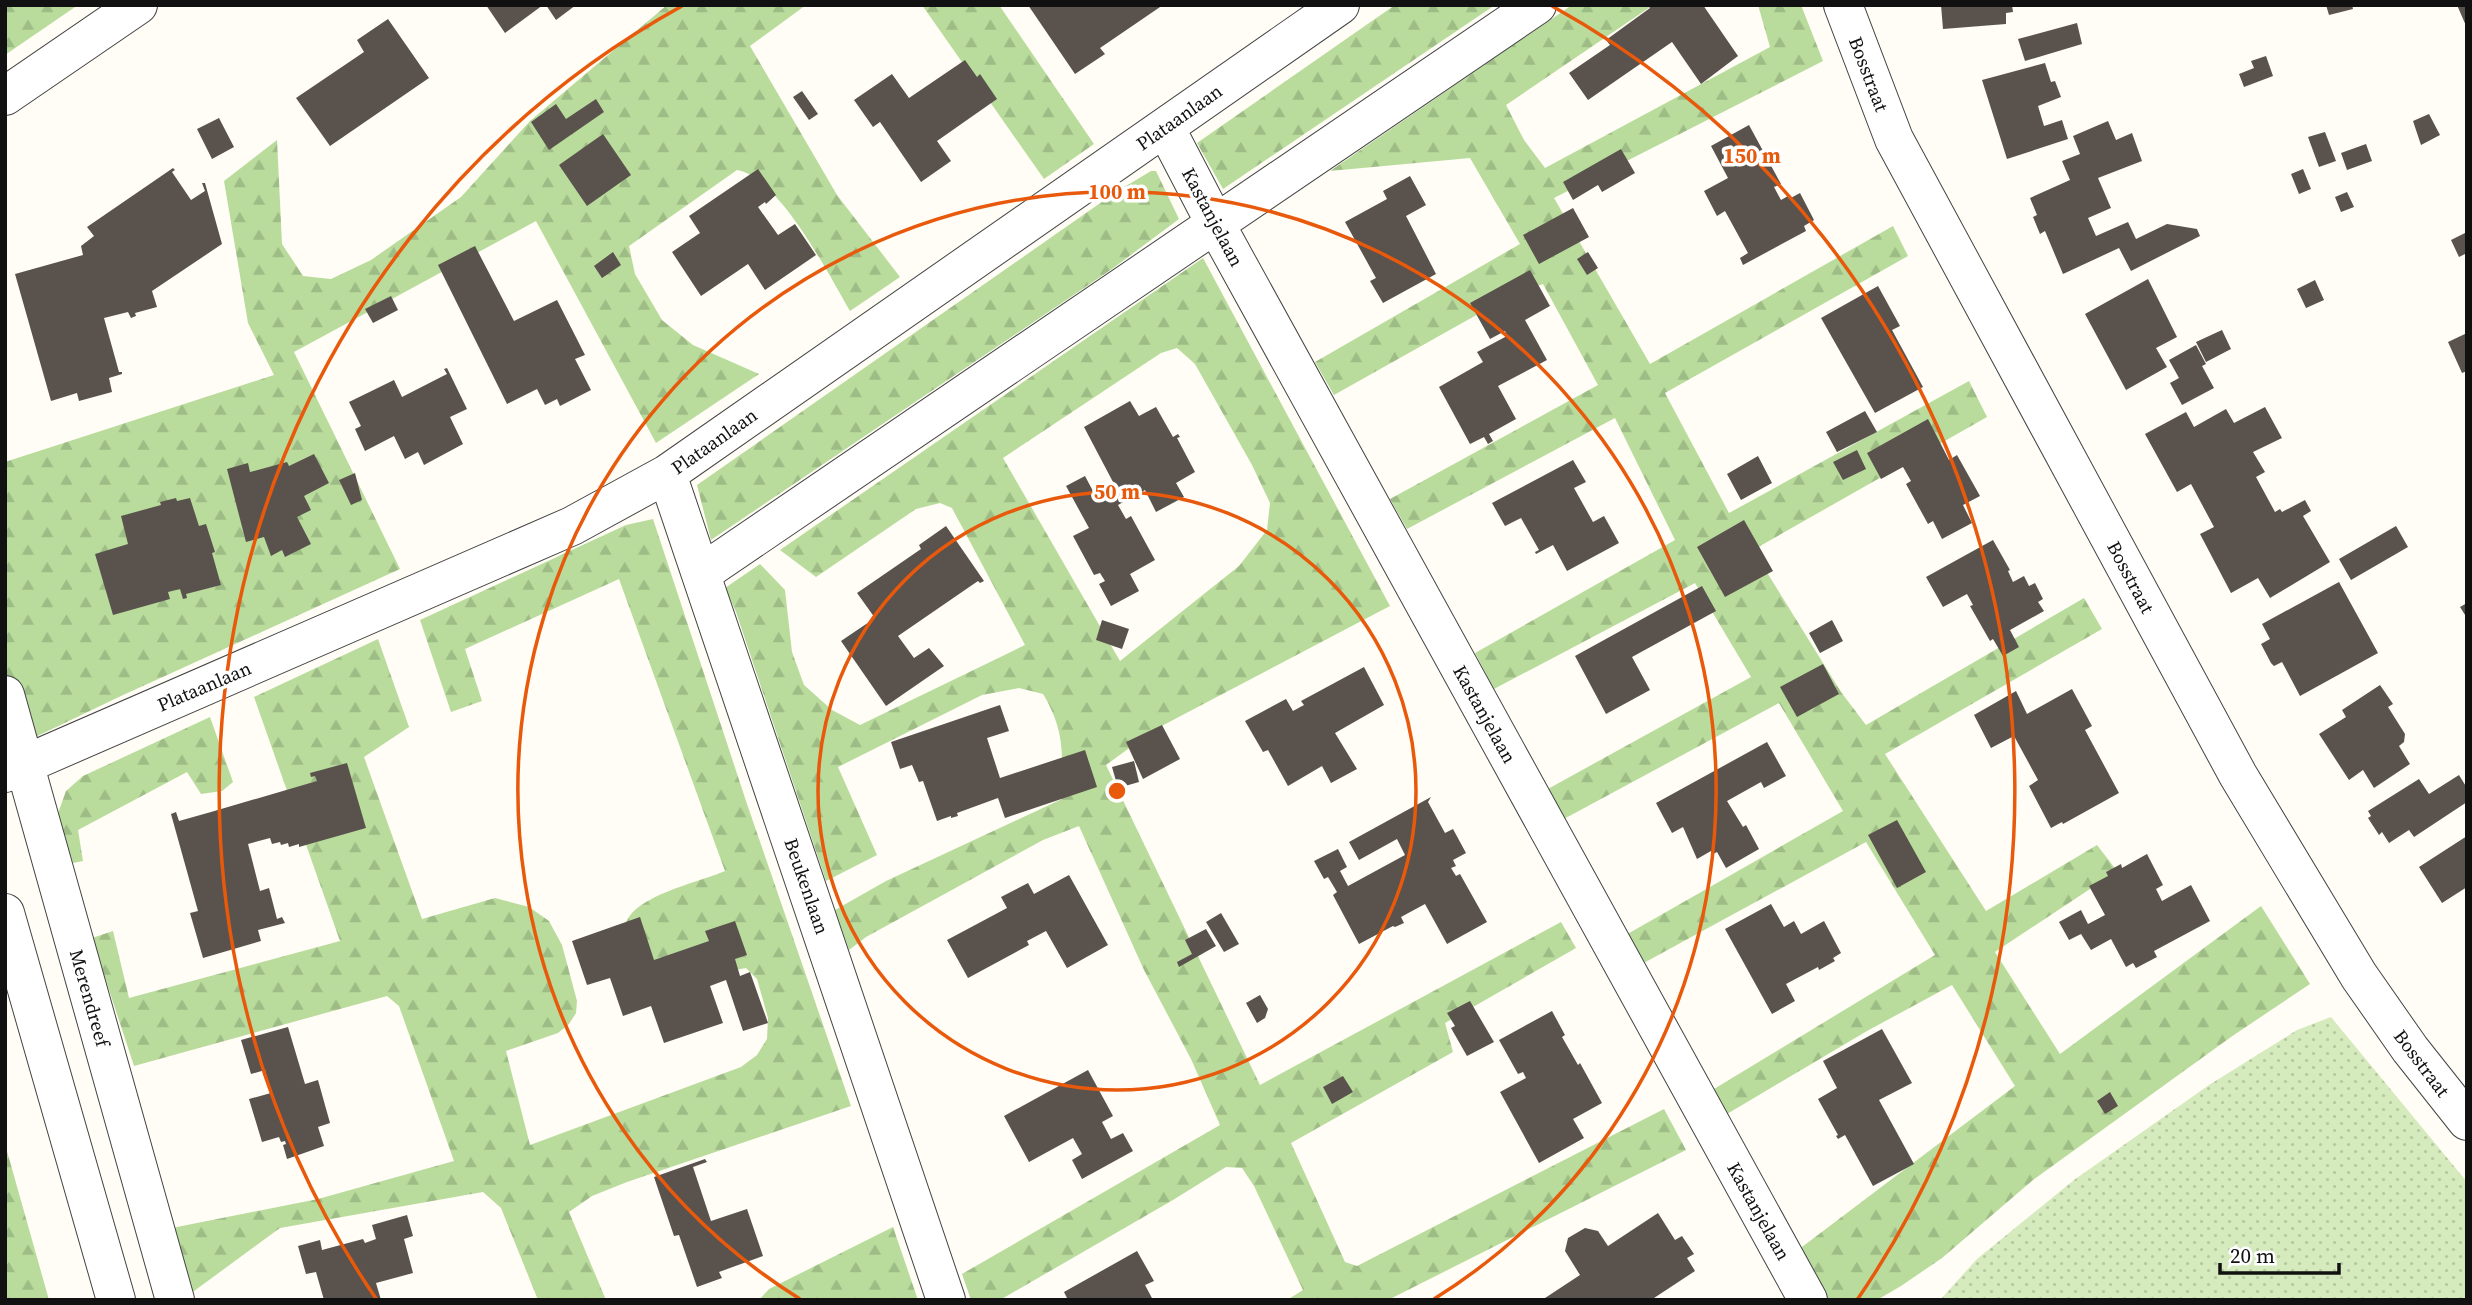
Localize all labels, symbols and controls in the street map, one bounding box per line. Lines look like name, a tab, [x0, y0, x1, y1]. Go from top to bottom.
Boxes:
street label: Bosstraat	[1843, 33, 1895, 116]
street label: Plataanlaan	[1131, 78, 1227, 156]
text: 150 m	[1723, 141, 1781, 170]
street label: Kastanjelaan	[1176, 163, 1250, 271]
text: 100 m	[1088, 177, 1146, 206]
street label: Plataanlaan	[666, 402, 762, 480]
text: 50 m	[1094, 477, 1140, 506]
street label: Bosstraat	[2101, 536, 2161, 618]
street label: Plataanlaan	[153, 655, 255, 717]
street label: Kastanjelaan	[1447, 660, 1523, 768]
centre of rings	[1105, 779, 1129, 803]
street label: Beukenlaan	[778, 834, 836, 938]
street label: Merendreef	[64, 946, 117, 1052]
street label: Bosstraat	[2388, 1024, 2456, 1103]
street label: Kastanjelaan	[1721, 1157, 1797, 1265]
scale bar	[2220, 1232, 2339, 1276]
text: 20 m	[2230, 1241, 2275, 1270]

